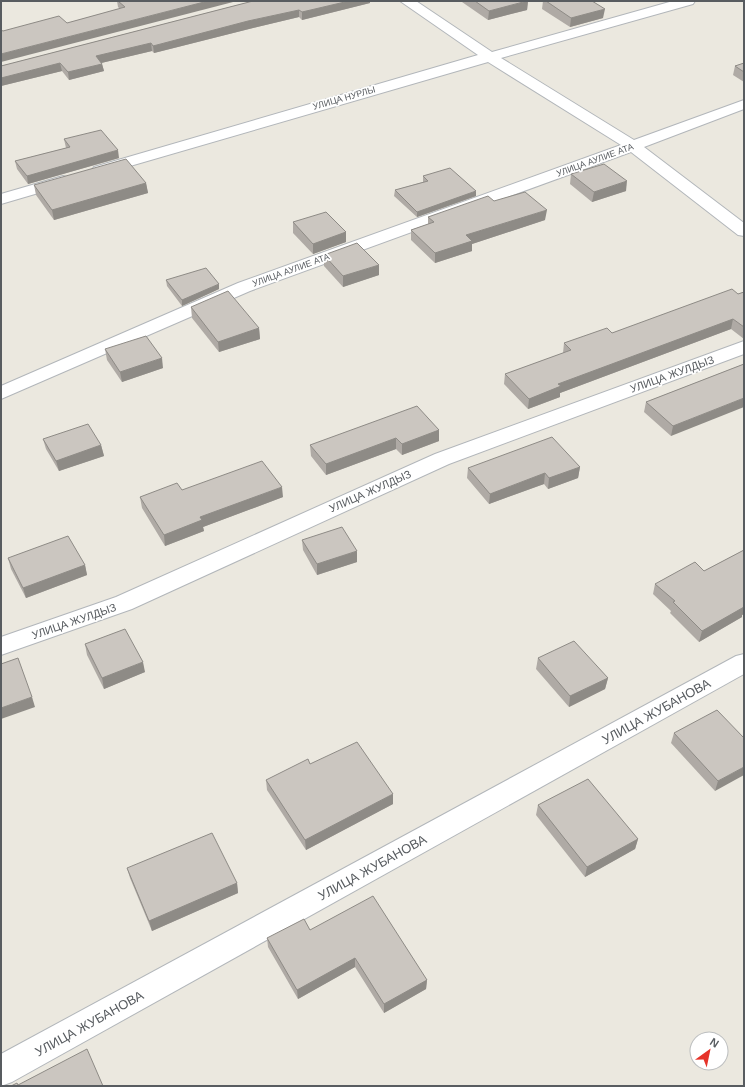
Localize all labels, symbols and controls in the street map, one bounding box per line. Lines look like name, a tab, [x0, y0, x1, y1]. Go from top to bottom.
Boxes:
street label: УЛИЦА НУРЛЫ	[312, 84, 376, 112]
street label: УЛИЦА АУЛИЕ АТА	[555, 141, 635, 179]
street label: УЛИЦА АУЛИЕ АТА	[251, 251, 331, 289]
street label: УЛИЦА ЖУЛДЫЗ	[628, 353, 716, 395]
street label: УЛИЦА ЖУЛДЫЗ	[327, 467, 413, 514]
street label: УЛИЦА ЖУЛДЫЗ	[30, 601, 118, 641]
street label: УЛИЦА ЖУБАНОВА	[599, 675, 713, 747]
street label: УЛИЦА ЖУБАНОВА	[315, 831, 429, 903]
street label: УЛИЦА ЖУБАНОВА	[32, 987, 146, 1059]
north arrow	[689, 1031, 729, 1071]
text: N	[708, 1035, 721, 1050]

